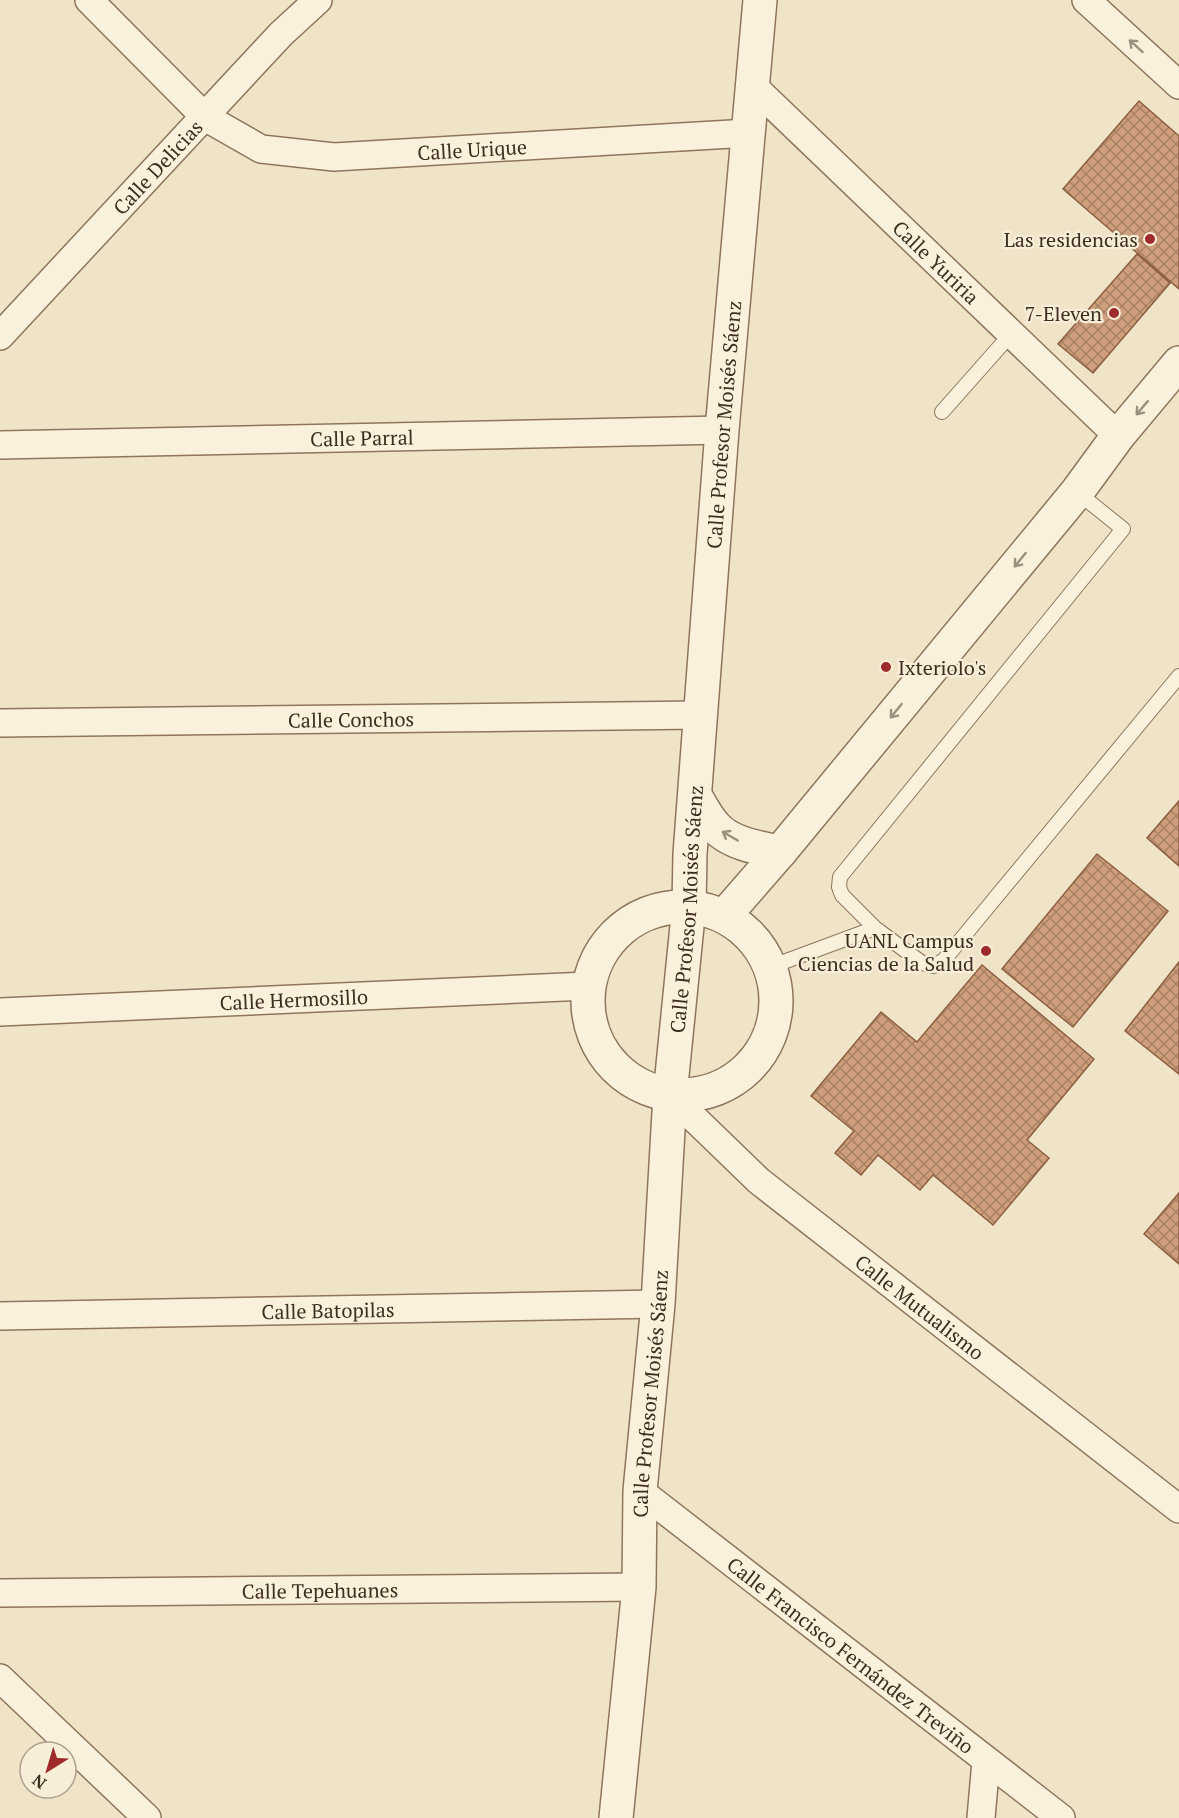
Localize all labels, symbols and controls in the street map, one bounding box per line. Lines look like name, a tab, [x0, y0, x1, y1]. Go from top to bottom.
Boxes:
one-way arrow	[1129, 39, 1144, 53]
street label: Calle Delicias	[106, 114, 208, 220]
street label: Calle Urique	[417, 132, 528, 166]
street label: Calle Yuriria	[887, 214, 985, 310]
place label: Las residencias	[1004, 226, 1138, 253]
marker: Las residencias	[1143, 232, 1157, 246]
street label: Calle Profesor Moisés Sáenz	[700, 299, 747, 550]
place label: 7-Eleven	[1025, 300, 1102, 327]
marker: 7-Eleven	[1107, 306, 1121, 320]
one-way arrow	[1135, 400, 1148, 416]
street label: Calle Parral	[310, 423, 414, 452]
one-way arrow	[1014, 552, 1027, 568]
place label: Ixteriolo's	[898, 654, 986, 681]
marker: Ixteriolo's	[879, 660, 893, 674]
one-way arrow	[890, 703, 903, 719]
street label: Calle Conchos	[288, 705, 414, 733]
street label: Calle Profesor Moisés Sáenz	[663, 784, 709, 1034]
one-way arrow	[721, 829, 738, 841]
place label: UANL Campus Ciencias de la Salud	[798, 927, 974, 977]
marker: UANL Campus Ciencias de la Salud	[979, 944, 993, 958]
street label: Calle Hermosillo	[219, 982, 368, 1016]
street label: Calle Mutualismo	[850, 1248, 990, 1366]
street label: Calle Profesor Moisés Sáenz	[626, 1269, 673, 1518]
street label: Calle Batopilas	[261, 1295, 395, 1325]
street label: Calle Francisco Fernández Treviño	[722, 1550, 980, 1759]
street label: Calle Tepehuanes	[242, 1576, 398, 1604]
north arrow	[18, 1740, 78, 1800]
text: N	[28, 1770, 50, 1794]

